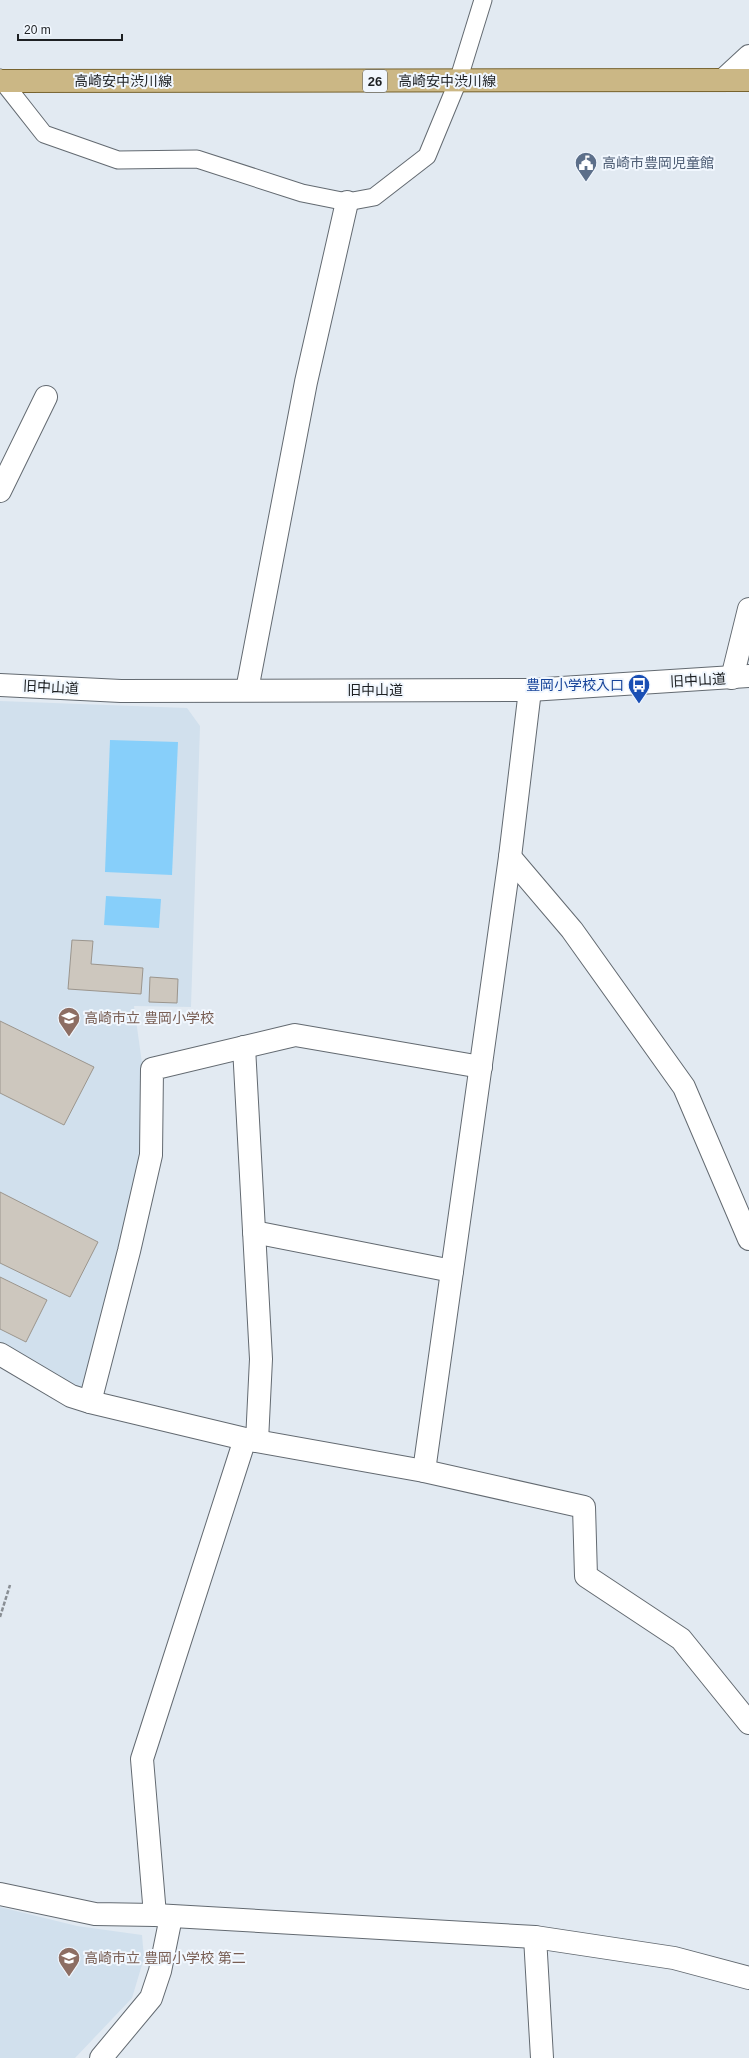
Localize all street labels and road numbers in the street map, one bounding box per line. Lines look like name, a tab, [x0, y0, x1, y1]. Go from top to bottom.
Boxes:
road number: 26	[363, 70, 387, 92]
street label: 高崎安中渋川線	[74, 73, 172, 89]
street label: 高崎安中渋川線	[398, 73, 496, 89]
street label: 旧中山道	[670, 671, 726, 689]
street label: 旧中山道	[23, 678, 79, 696]
street label: 旧中山道	[347, 682, 403, 698]

